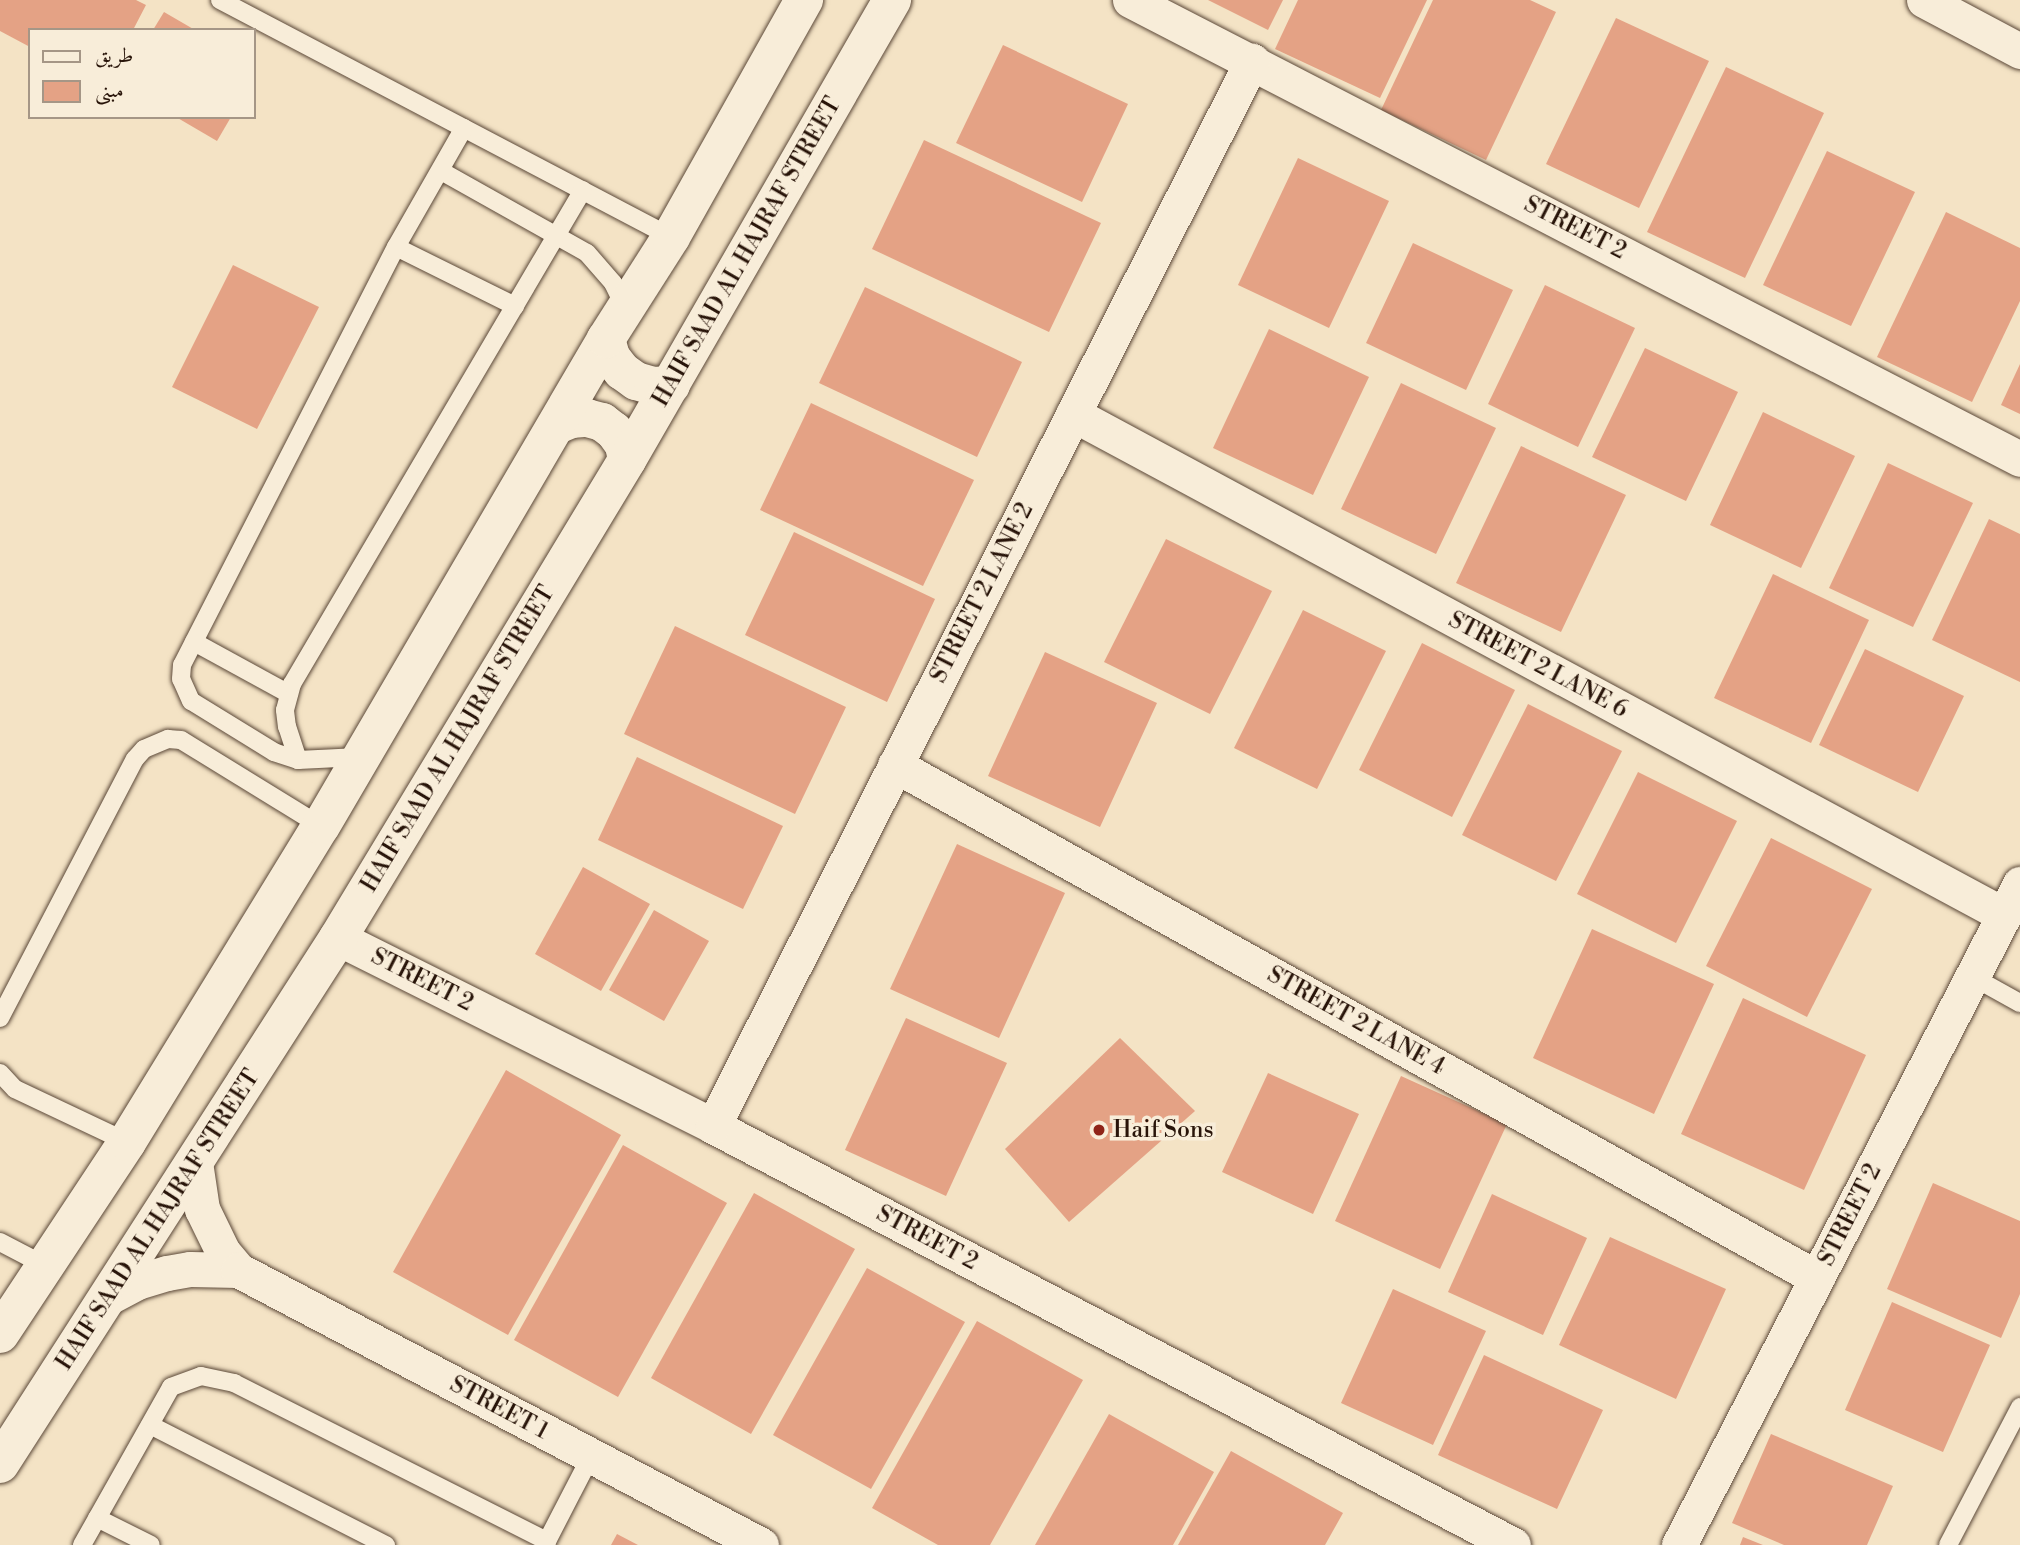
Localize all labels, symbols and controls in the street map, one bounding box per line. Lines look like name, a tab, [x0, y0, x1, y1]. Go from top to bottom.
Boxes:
legend	[28, 28, 256, 119]
text: طريق	[95, 43, 133, 69]
text: مبنى	[95, 78, 124, 104]
street label: HAIF SAAD AL HAJRAF STREET	[647, 93, 847, 411]
street label: STREET 2	[1519, 191, 1631, 265]
street label: STREET 2 LANE 2	[925, 499, 1039, 687]
street label: HAIF SAAD AL HAJRAF STREET	[355, 581, 561, 897]
street label: STREET 2 LANE 6	[1444, 606, 1632, 724]
street label: STREET 2	[366, 943, 478, 1017]
street label: STREET 2 LANE 4	[1262, 961, 1450, 1081]
street label: HAIF SAAD AL HAJRAF STREET	[50, 1065, 266, 1375]
place label: Haif Sons	[1113, 1116, 1214, 1144]
marker: Haif Sons	[1091, 1122, 1107, 1138]
street label: STREET 2	[1813, 1159, 1887, 1271]
street label: STREET 2	[872, 1200, 982, 1276]
street label: STREET 1	[445, 1371, 553, 1445]

